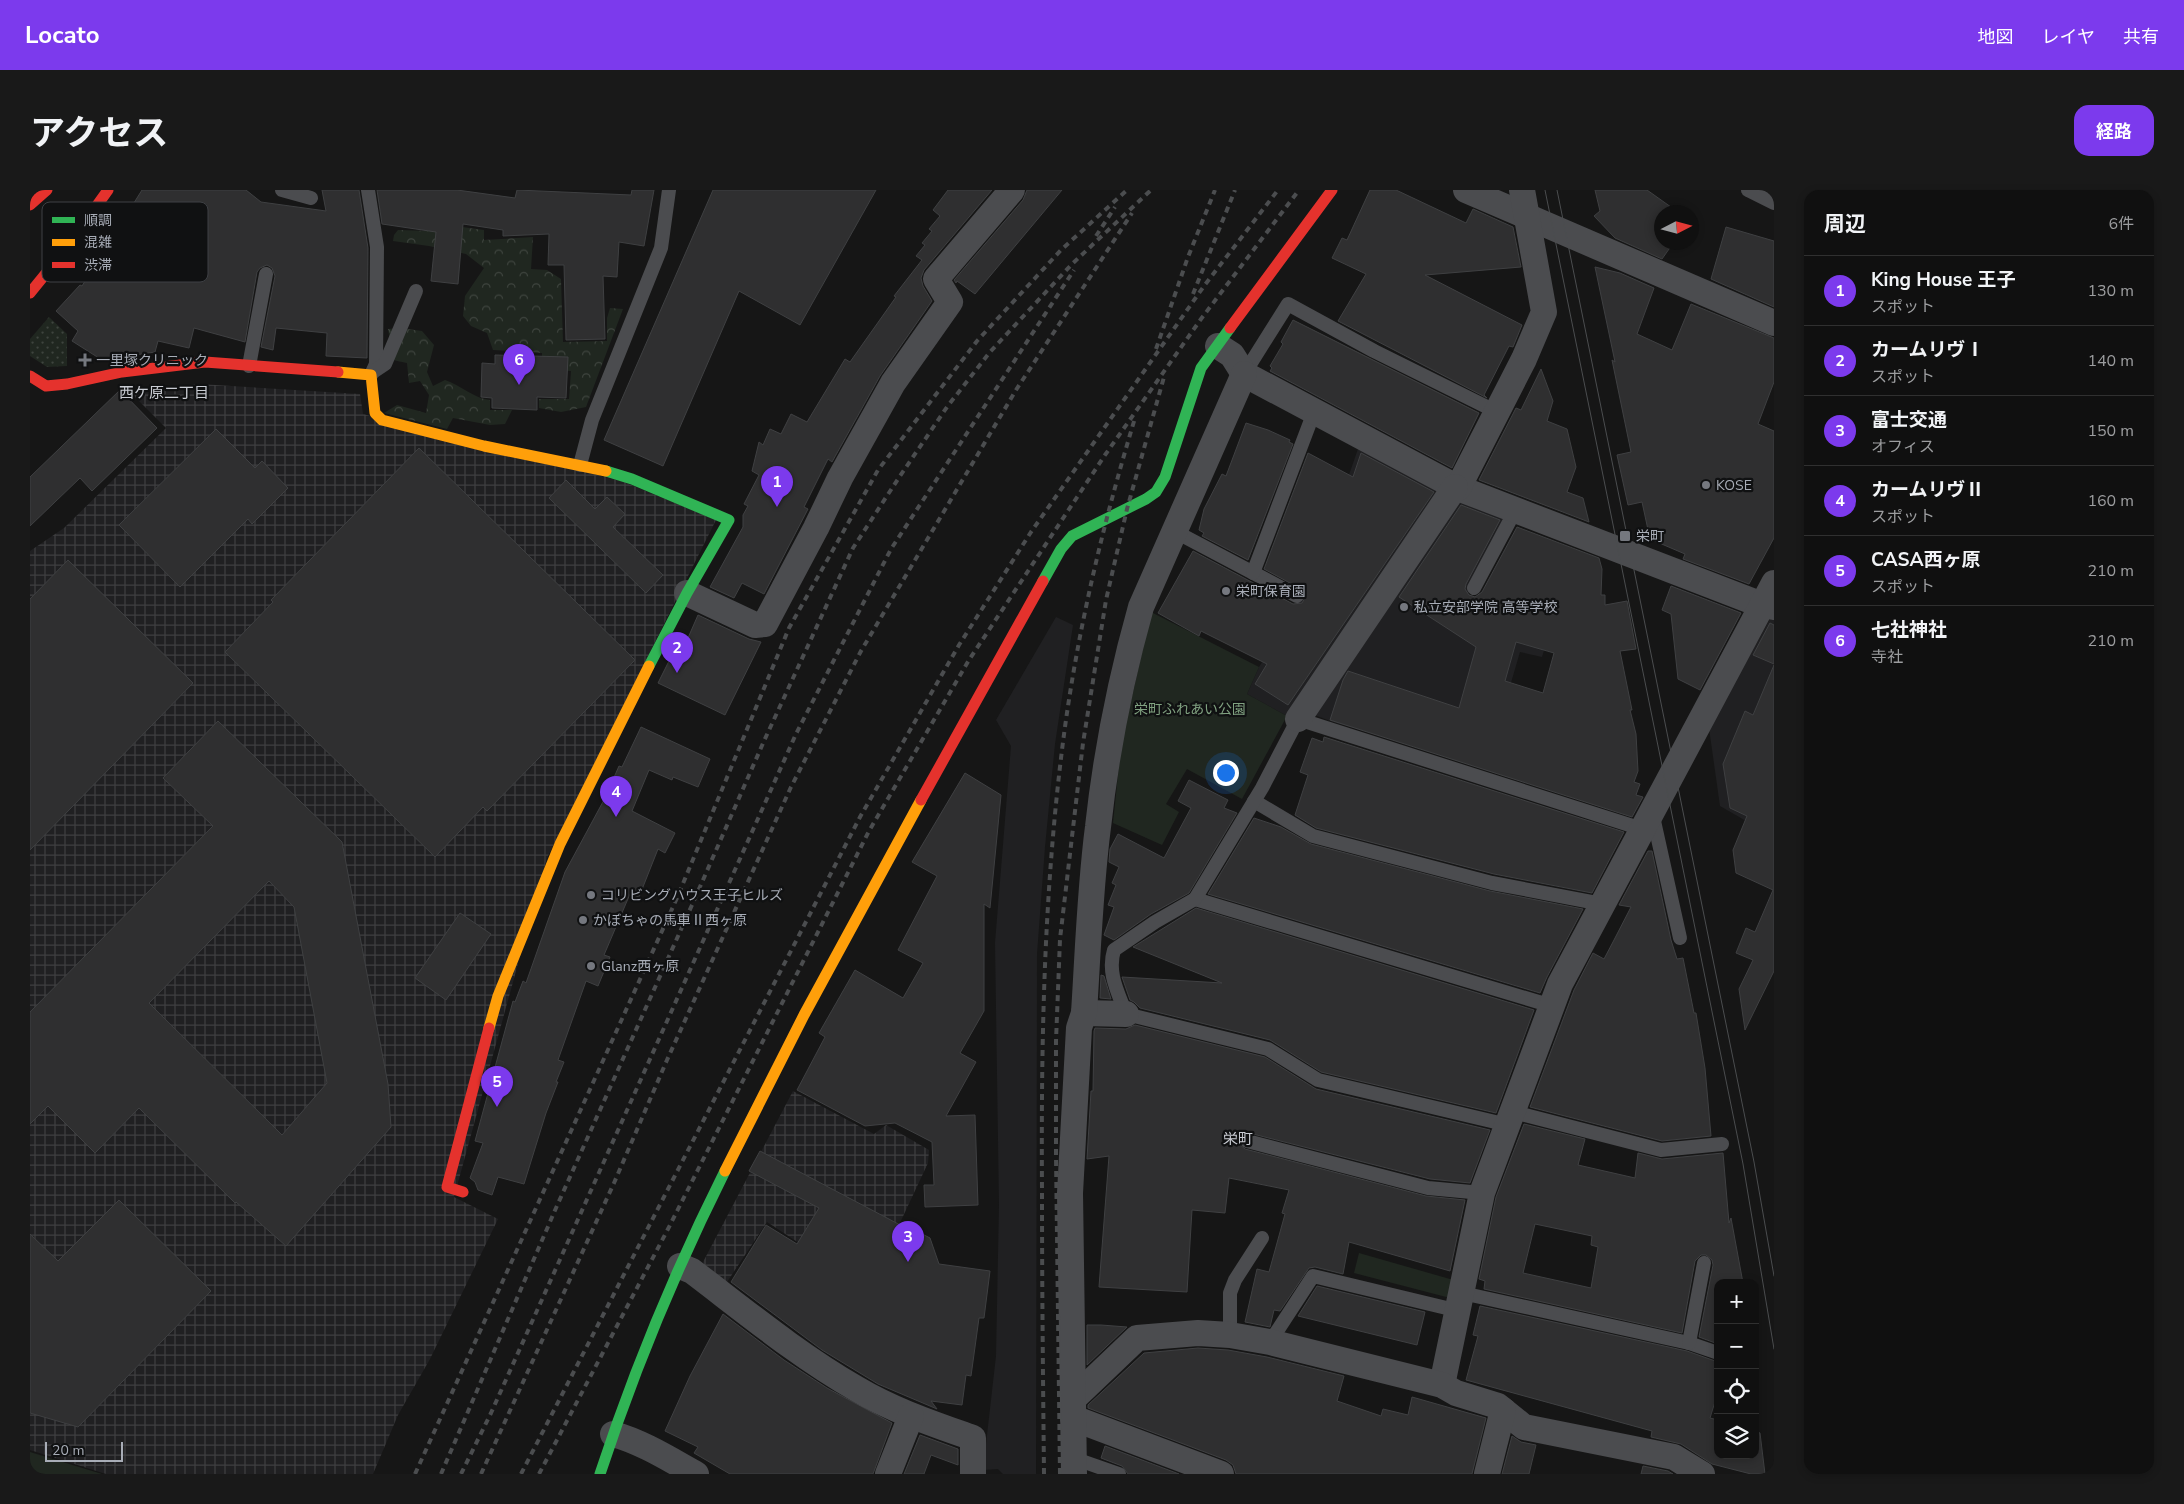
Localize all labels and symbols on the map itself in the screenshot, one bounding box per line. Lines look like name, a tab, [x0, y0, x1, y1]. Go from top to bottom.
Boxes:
legend	[42, 202, 208, 282]
north arrow	[1654, 205, 1699, 250]
text: 順調	[84, 211, 112, 230]
text: 混雑	[84, 233, 112, 252]
text: 渋滞	[84, 256, 112, 275]
pin: 6	[503, 344, 535, 385]
place label: 一里塚クリニック	[96, 351, 208, 370]
marker: 一里塚クリニック	[78, 353, 92, 367]
district label: 西ケ原二丁目	[119, 383, 209, 403]
pin: 1	[761, 466, 793, 507]
place label: KOSE	[1716, 476, 1752, 495]
marker: KOSE	[1700, 479, 1712, 491]
place label: 栄町	[1636, 527, 1664, 546]
marker: 栄町	[1618, 529, 1632, 543]
place label: 栄町保育園	[1236, 582, 1306, 601]
marker: 栄町保育園	[1220, 585, 1232, 597]
place label: 私立安部学院 高等学校	[1414, 598, 1558, 617]
marker: 私立安部学院 高等学校	[1398, 601, 1410, 613]
pin: 2	[661, 632, 693, 673]
park label: 栄町ふれあい公園	[1134, 700, 1246, 719]
your location	[1213, 760, 1239, 786]
pin: 4	[600, 776, 632, 817]
place label: コリビングハウス王子ヒルズ	[601, 886, 783, 905]
marker: コリビングハウス王子ヒルズ	[585, 889, 597, 901]
place label: かぼちゃの馬車Ⅱ西ヶ原	[593, 911, 747, 930]
marker: かぼちゃの馬車Ⅱ西ヶ原	[577, 914, 589, 926]
place label: Glanz西ヶ原	[601, 957, 679, 976]
marker: Glanz西ヶ原	[585, 960, 597, 972]
pin: 5	[481, 1066, 513, 1107]
district label: 栄町	[1223, 1129, 1253, 1149]
pin: 3	[892, 1221, 924, 1262]
scale bar	[45, 1439, 122, 1462]

